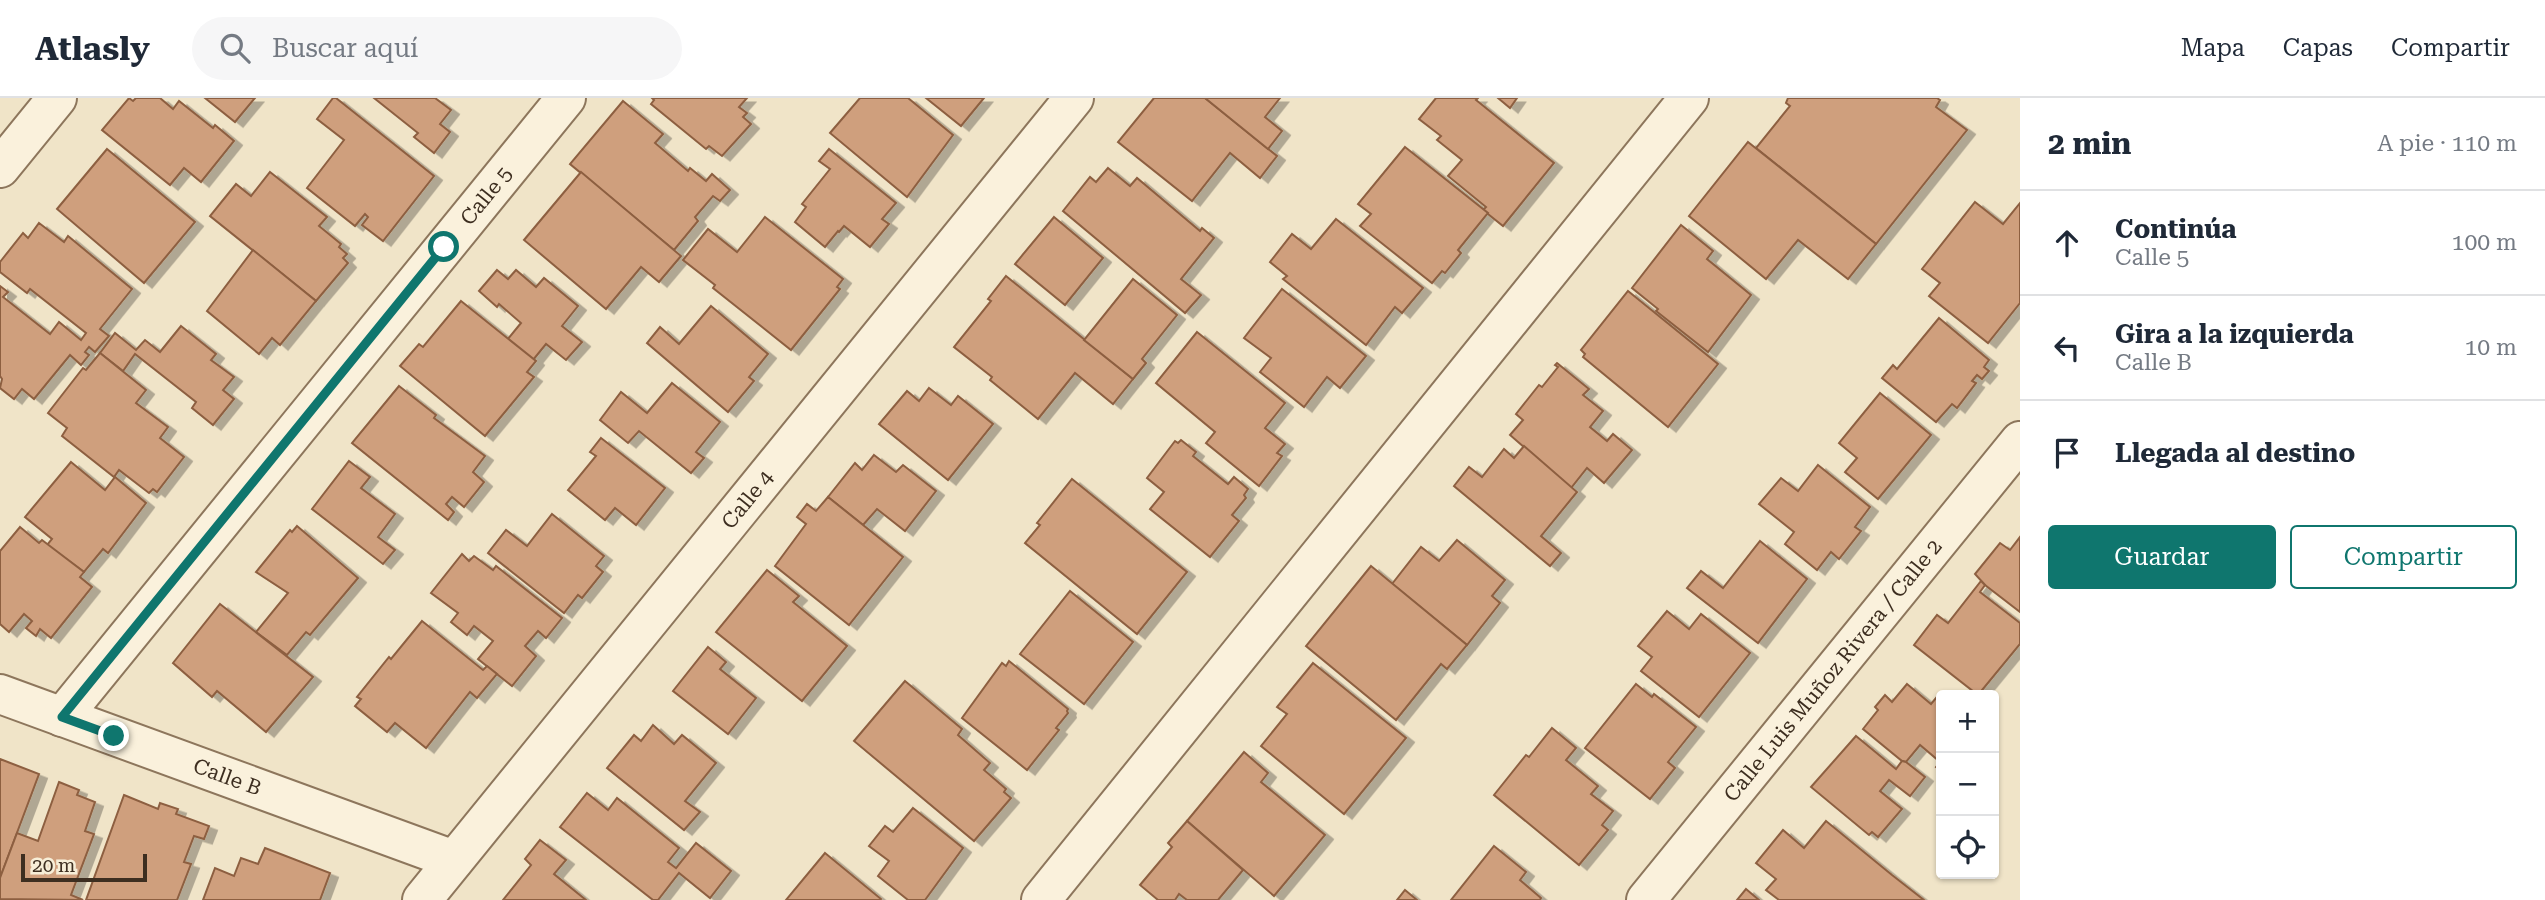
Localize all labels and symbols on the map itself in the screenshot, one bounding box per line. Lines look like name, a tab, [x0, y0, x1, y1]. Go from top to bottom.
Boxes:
street label: Calle 5	[455, 162, 517, 230]
route start	[428, 231, 459, 262]
street label: Calle 4	[717, 465, 778, 534]
street label: Calle Luis Muñoz Rivera / Calle 2	[1719, 535, 1947, 806]
route end	[98, 720, 129, 751]
street label: Calle B	[190, 754, 264, 800]
scale bar	[21, 851, 147, 883]

